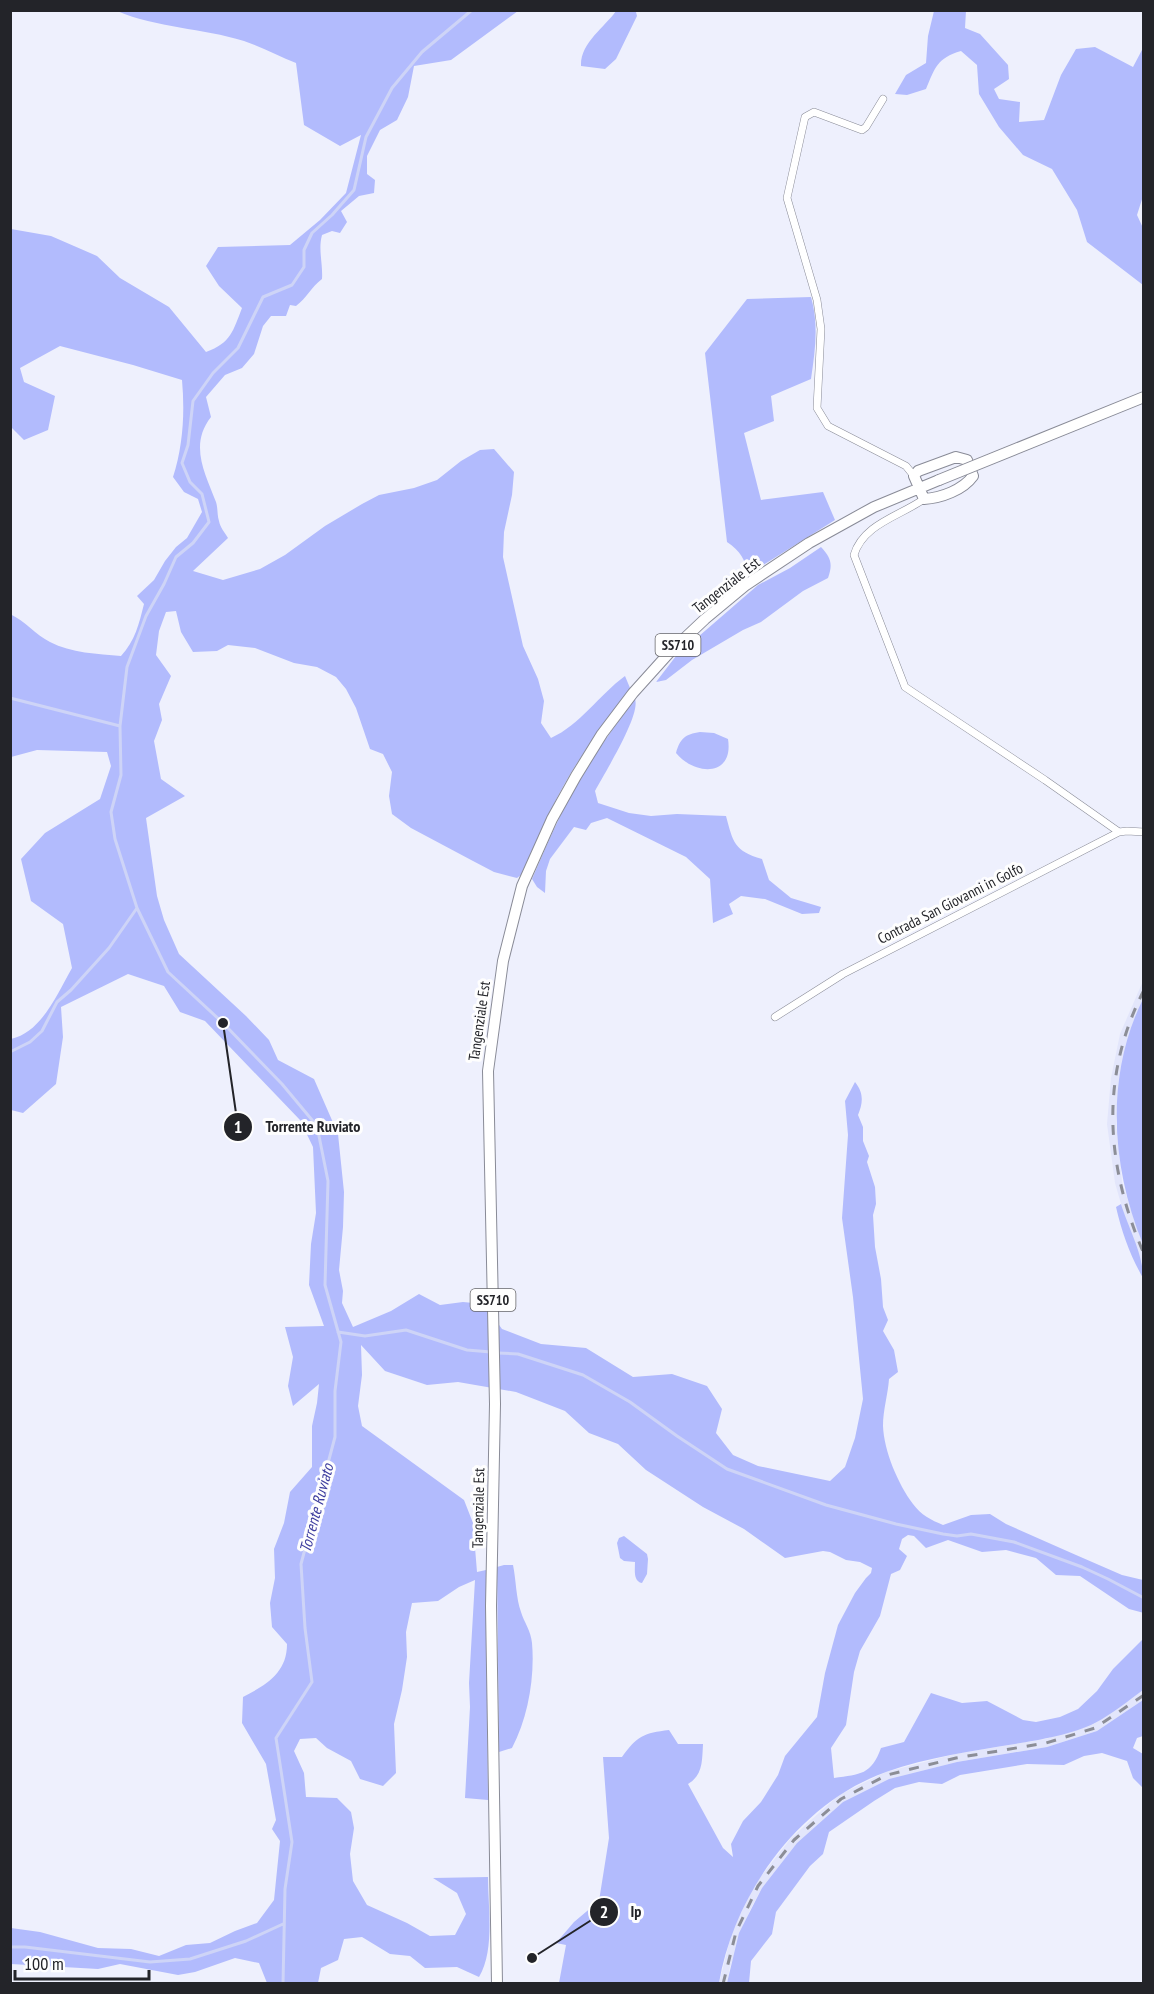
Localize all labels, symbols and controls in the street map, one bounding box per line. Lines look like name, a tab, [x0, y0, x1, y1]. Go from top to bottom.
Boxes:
street label: Tangenziale Est	[688, 553, 764, 617]
road number: SS710	[656, 634, 700, 656]
street label: Contrada San Giovanni in Golfo	[874, 858, 1026, 948]
street label: Tangenziale Est	[464, 980, 494, 1062]
callout: Torrente Ruviato	[223, 1110, 372, 1144]
text: 1	[234, 1115, 242, 1138]
text: Torrente Ruviato	[266, 1116, 360, 1136]
road number: SS710	[470, 1289, 516, 1311]
water label: Torrente Ruviato	[295, 1460, 338, 1555]
street label: Tangenziale Est	[468, 1468, 488, 1548]
callout: Ip	[589, 1895, 654, 1929]
text: 2	[600, 1900, 608, 1923]
text: Ip	[631, 1901, 641, 1921]
scale bar	[15, 1943, 148, 1981]
text: 100 m	[24, 1952, 64, 1975]

